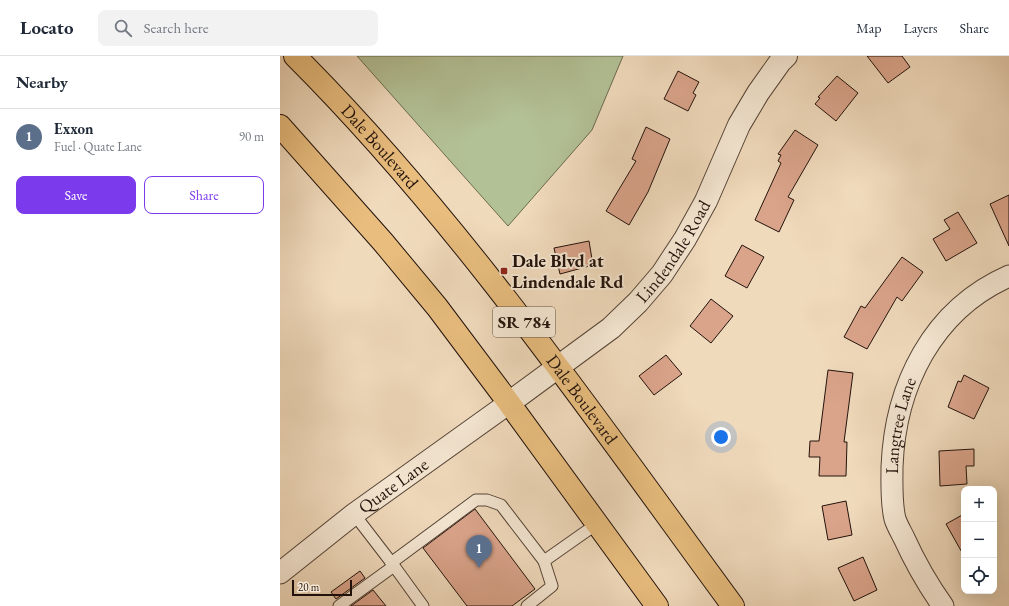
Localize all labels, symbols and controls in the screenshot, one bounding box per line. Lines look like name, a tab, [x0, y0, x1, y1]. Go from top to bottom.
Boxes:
search box	[98, 10, 378, 46]
text: Locato	[20, 15, 74, 40]
icon: search	[112, 17, 134, 39]
text: Search here	[144, 18, 209, 37]
text: Map	[856, 19, 881, 37]
text: Layers	[903, 19, 938, 37]
text: Share	[960, 19, 989, 37]
text: Nearby	[16, 71, 68, 93]
street label: Dale Boulevard	[336, 99, 424, 194]
text: Exxon	[54, 119, 93, 138]
text: 1	[26, 128, 32, 145]
text: 90 m	[239, 128, 264, 145]
text: Fuel · Quate Lane	[54, 138, 142, 155]
button: Save	[16, 176, 136, 214]
button: Share	[144, 176, 264, 214]
street label: Lindendale Road	[630, 195, 716, 307]
place label: Dale Blvd at Lindendale Rd	[512, 249, 624, 293]
marker: Dale Blvd at Lindendale Rd	[499, 266, 509, 276]
road number: SR 784	[493, 307, 555, 337]
street label: Dale Boulevard	[542, 350, 624, 449]
street label: Langtree Lane	[880, 373, 921, 474]
your location	[711, 427, 731, 447]
street label: Quate Lane	[353, 453, 433, 518]
map controls	[961, 486, 997, 594]
button: +	[961, 486, 997, 522]
button: −	[961, 522, 997, 558]
pin: 1	[466, 535, 492, 568]
button: locate	[961, 558, 997, 594]
scale bar	[292, 578, 352, 597]
text: 20 m	[298, 580, 319, 594]

